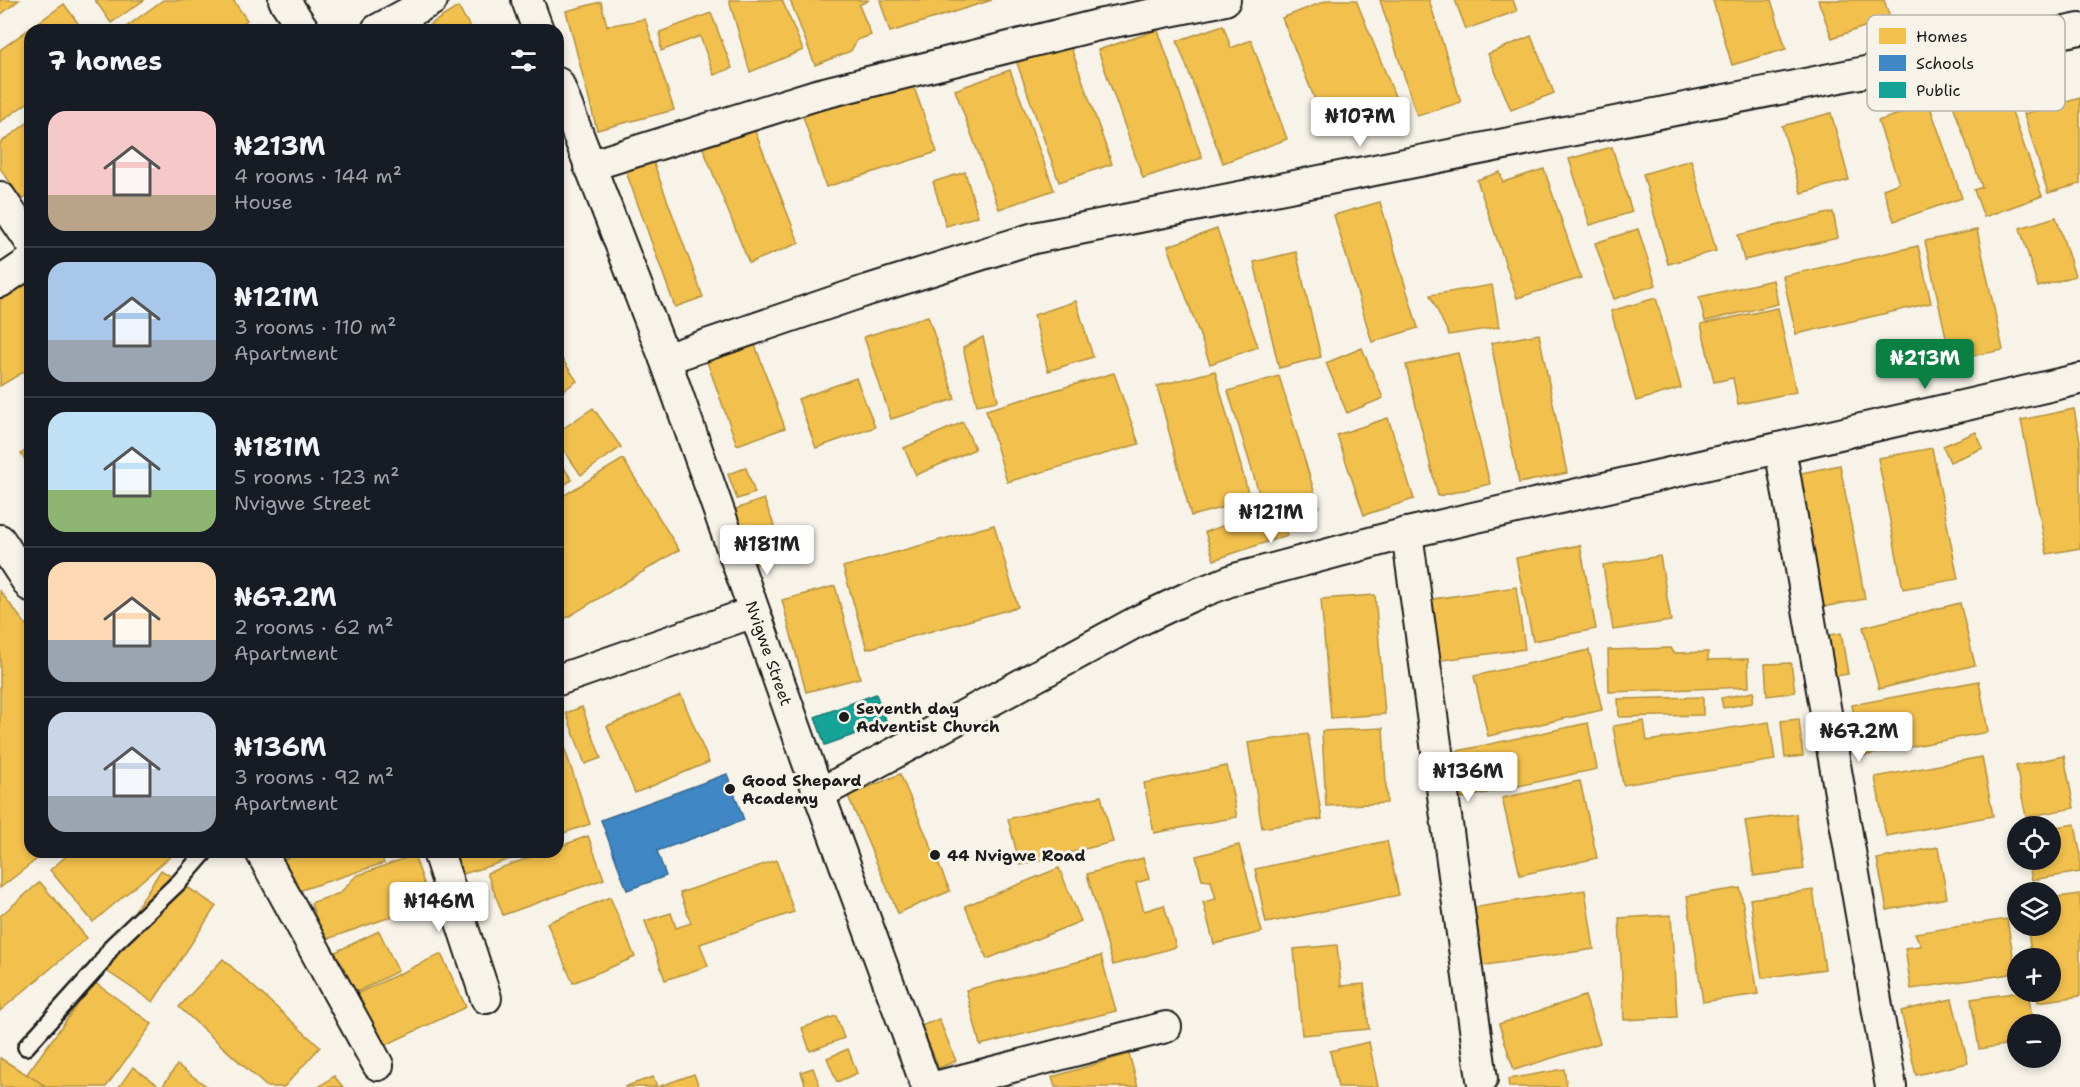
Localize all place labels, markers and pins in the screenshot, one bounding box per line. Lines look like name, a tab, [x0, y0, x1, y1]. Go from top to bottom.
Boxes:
pin: ₦107M	[1318, 97, 1402, 148]
pin: ₦213M	[1883, 339, 1967, 390]
pin: ₦121M	[1229, 493, 1313, 544]
pin: ₦181M	[725, 525, 809, 576]
place label: Seventh day Adventist Church	[856, 698, 1000, 737]
marker: Seventh day Adventist Church	[837, 710, 851, 724]
pin: ₦67.2M	[1810, 712, 1908, 763]
pin: ₦136M	[1426, 752, 1510, 803]
place label: Good Shepard Academy	[742, 770, 862, 809]
marker: Good Shepard Academy	[723, 782, 737, 796]
place label: 44 Nvigwe Road	[947, 845, 1085, 866]
marker: 44 Nvigwe Road	[928, 848, 942, 862]
pin: ₦146M	[397, 882, 481, 933]

